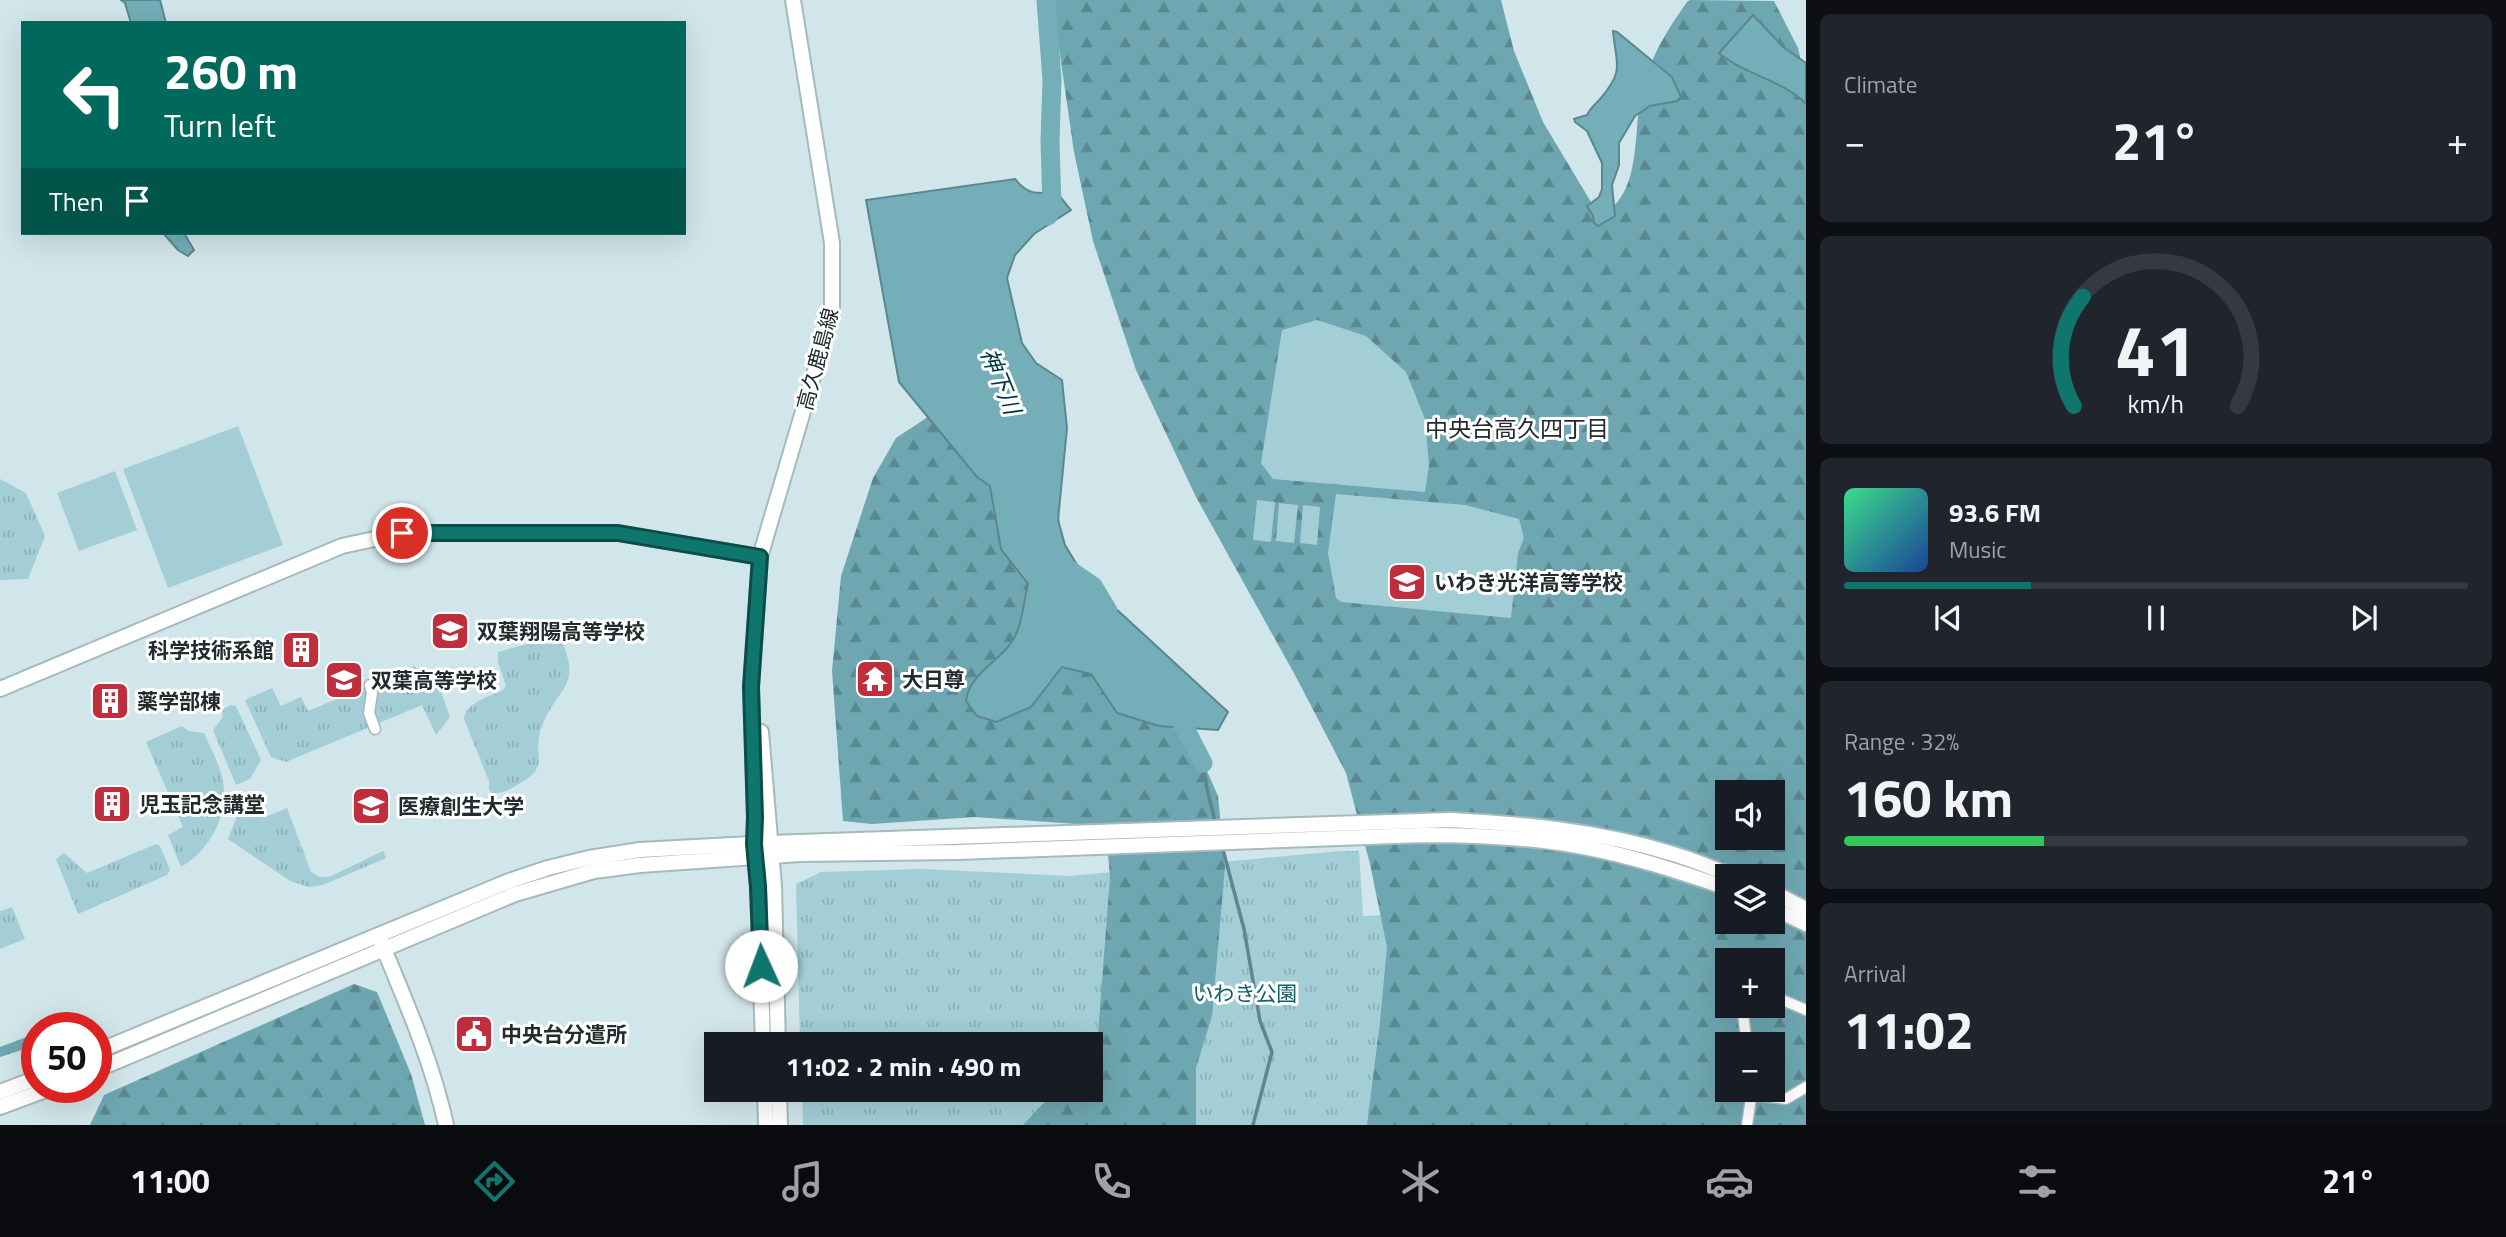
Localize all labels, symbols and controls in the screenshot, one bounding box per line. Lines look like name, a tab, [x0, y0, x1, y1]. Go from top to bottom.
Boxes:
text: 260 m	[164, 33, 298, 108]
icon: left	[49, 49, 140, 140]
text: Climate	[1844, 67, 1917, 102]
text: Turn left	[164, 101, 276, 149]
text: 21°	[2112, 101, 2200, 180]
text: −	[1844, 112, 1865, 170]
text: +	[2447, 112, 2468, 170]
text: Then	[49, 182, 104, 221]
icon: arrive	[118, 182, 156, 220]
text: 41	[2115, 295, 2197, 405]
street label: 高久鹿島線	[788, 304, 846, 414]
water label: 神下川	[972, 342, 1031, 422]
text: km/h	[2128, 385, 2184, 423]
district label: 中央台高久四丁目	[1425, 411, 1609, 446]
text: 93.6 FM	[1949, 493, 2041, 532]
pin	[372, 503, 432, 563]
icon: arrive	[383, 514, 421, 552]
text: Music	[1949, 532, 2006, 567]
school or university icon: いわき光洋高等学校	[1386, 561, 1428, 603]
place label: いわき光洋高等学校	[1434, 566, 1623, 598]
icon: previous	[1929, 599, 1967, 637]
icon: pause	[2137, 599, 2175, 637]
icon: next	[2345, 599, 2383, 637]
school or university icon: 双葉翔陽高等学校	[429, 610, 471, 652]
place label: 双葉翔陽高等学校	[477, 615, 645, 647]
building icon: 科学技術系館	[280, 629, 322, 671]
place label: 科学技術系館	[148, 634, 274, 666]
temple icon: 大日尊	[854, 658, 896, 700]
school or university icon: 双葉高等学校	[323, 659, 365, 701]
place label: 大日尊	[902, 663, 965, 695]
place label: 双葉高等学校	[371, 664, 497, 696]
building icon: 薬学部棟	[89, 680, 131, 722]
place label: 薬学部棟	[137, 685, 221, 717]
text: Range · 32%	[1844, 724, 1959, 759]
text: 160 km	[1844, 758, 2013, 837]
map controls	[1715, 780, 1785, 1102]
button: sound	[1715, 780, 1785, 850]
building icon: 児玉記念講堂	[91, 783, 133, 825]
school or university icon: 医療創生大学	[350, 785, 392, 827]
place label: 児玉記念講堂	[139, 788, 265, 820]
place label: 医療創生大学	[398, 790, 524, 822]
button: layers	[1715, 864, 1785, 934]
position arrow	[724, 929, 798, 1003]
button: +	[1715, 948, 1785, 1018]
text: Arrival	[1844, 956, 1906, 991]
park label: いわき公園	[1193, 977, 1298, 1009]
text: 11:02	[1844, 990, 1974, 1069]
speed limit sign: 50	[21, 1012, 112, 1103]
public building icon: 中央台分遣所	[453, 1013, 495, 1055]
place label: 中央台分遣所	[501, 1018, 627, 1050]
button: −	[1715, 1032, 1785, 1102]
text: 11:02 · 2 min · 490 m	[786, 1047, 1021, 1086]
text: 11:00	[130, 1157, 210, 1205]
icon: directions	[470, 1157, 519, 1206]
icon: music	[778, 1157, 827, 1206]
icon: phone	[1087, 1157, 1136, 1206]
icon: climate	[1396, 1157, 1445, 1206]
icon: car	[1705, 1157, 1754, 1206]
icon: filters	[2013, 1157, 2062, 1206]
text: 21°	[2322, 1157, 2376, 1205]

